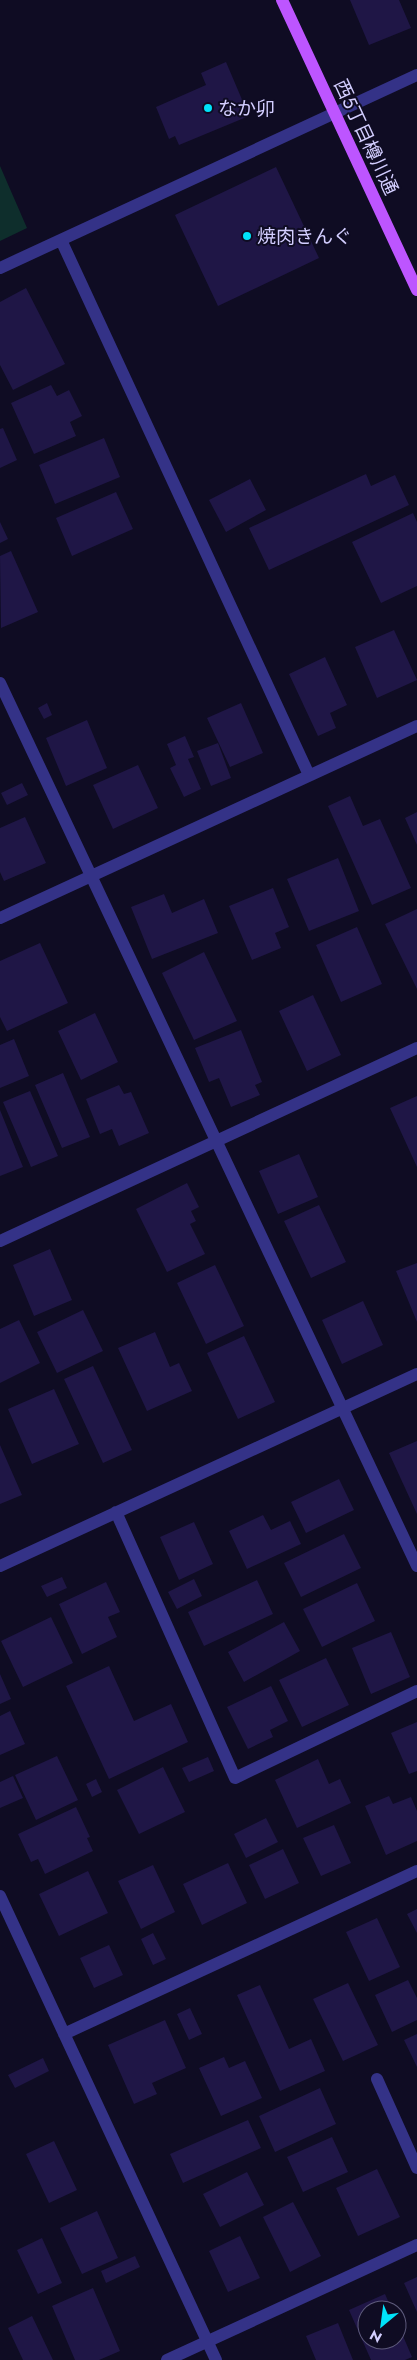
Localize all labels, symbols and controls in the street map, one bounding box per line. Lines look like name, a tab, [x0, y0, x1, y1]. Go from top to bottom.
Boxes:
street label: 西5丁目樽川通	[327, 75, 405, 199]
place label: なか卯	[218, 95, 275, 122]
marker: なか卯	[202, 102, 214, 114]
place label: 焼肉きんぐ	[257, 223, 352, 250]
marker: 焼肉きんぐ	[241, 230, 253, 242]
north arrow	[357, 2300, 407, 2350]
text: N	[366, 2325, 385, 2348]

